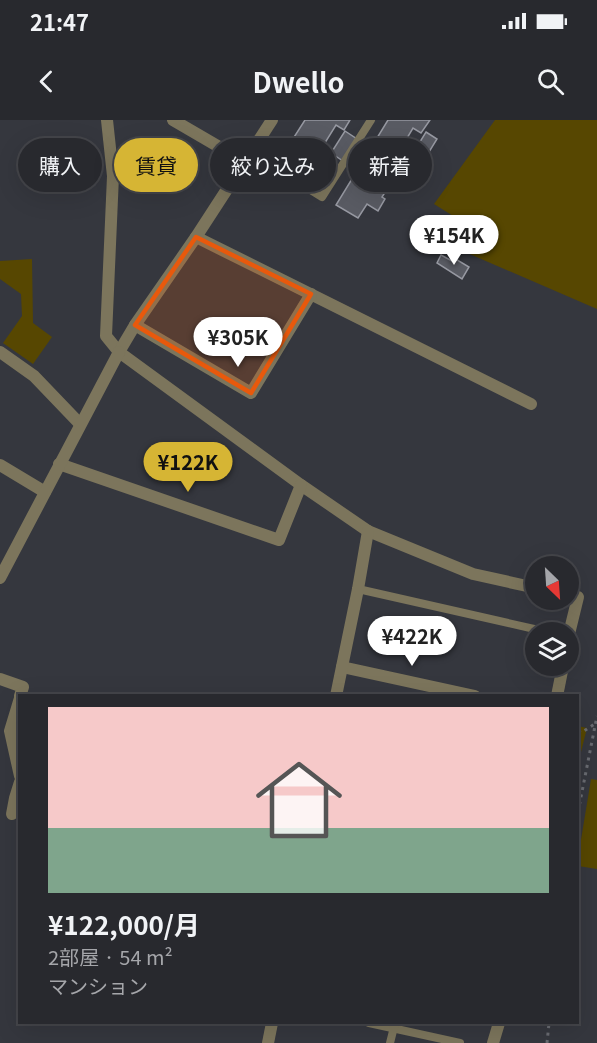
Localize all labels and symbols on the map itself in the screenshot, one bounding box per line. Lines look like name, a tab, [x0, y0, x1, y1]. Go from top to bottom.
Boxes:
pin: ¥154K	[412, 215, 496, 266]
pin: ¥305K	[196, 317, 280, 368]
pin: ¥122K	[146, 442, 230, 493]
north arrow	[525, 556, 579, 610]
pin: ¥422K	[370, 616, 454, 667]

